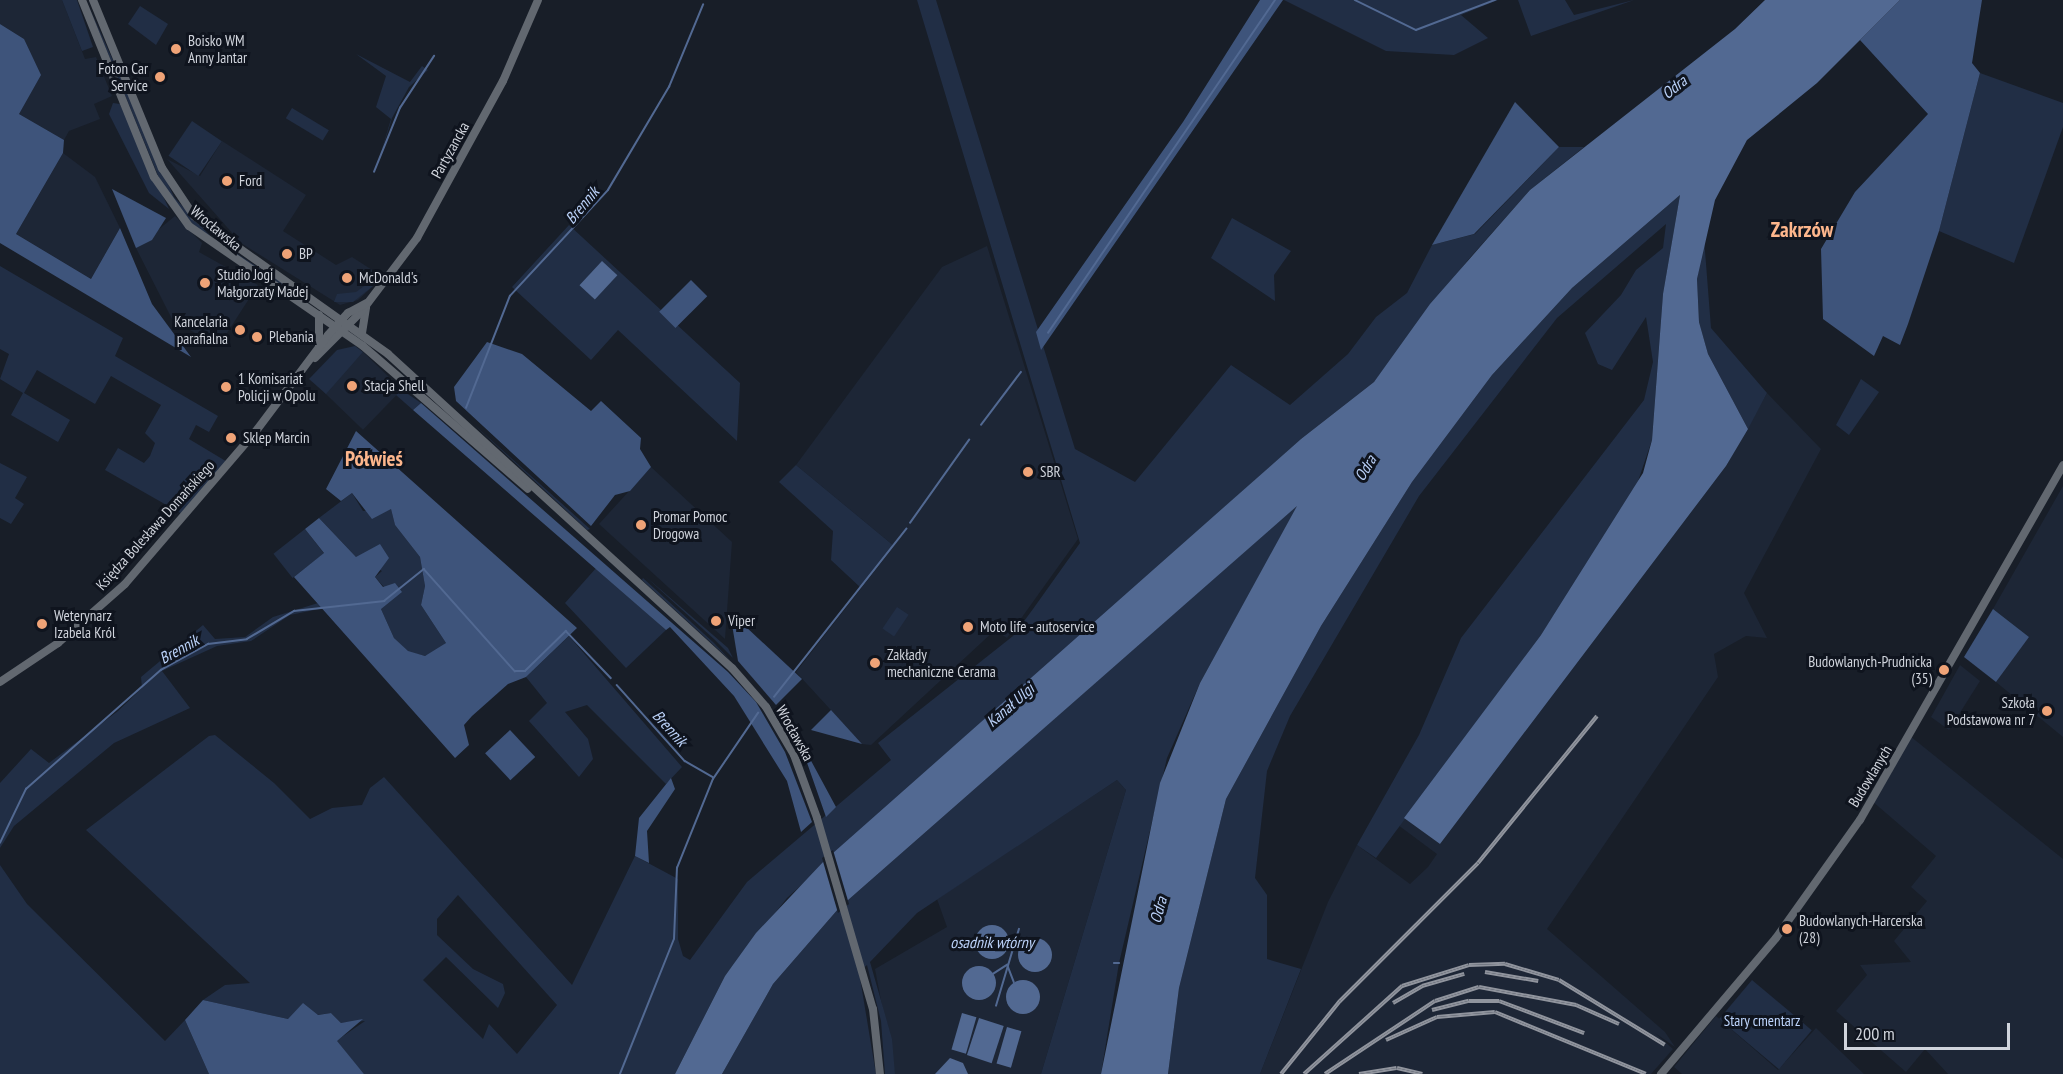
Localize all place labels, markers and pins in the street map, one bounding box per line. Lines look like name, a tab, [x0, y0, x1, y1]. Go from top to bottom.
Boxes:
place label: Boisko WM Anny Jantar	[188, 31, 248, 66]
marker: Boisko WM Anny Jantar	[169, 42, 183, 56]
place label: Foton Car Service	[98, 59, 148, 94]
marker: Foton Car Service	[153, 70, 167, 84]
place label: Ford	[239, 172, 262, 190]
marker: Ford	[220, 174, 234, 188]
place label: BP	[299, 245, 313, 263]
marker: BP	[280, 247, 294, 261]
place label: Studio Jogi Małgorzaty Madej	[217, 265, 309, 300]
place label: McDonald's	[359, 269, 418, 287]
marker: McDonald's	[340, 271, 354, 285]
marker: Studio Jogi Małgorzaty Madej	[198, 276, 212, 290]
place label: Kancelaria parafialna	[174, 312, 228, 347]
marker: Kancelaria parafialna	[233, 323, 247, 337]
place label: Plebania	[269, 328, 314, 346]
marker: Plebania	[250, 330, 264, 344]
place label: 1 Komisariat Policji w Opolu	[238, 369, 316, 404]
place label: Stacja Shell	[364, 377, 424, 395]
marker: Stacja Shell	[345, 379, 359, 393]
marker: 1 Komisariat Policji w Opolu	[219, 380, 233, 394]
place label: Sklep Marcin	[243, 429, 309, 447]
marker: Sklep Marcin	[224, 431, 238, 445]
place label: SBR	[1040, 463, 1061, 481]
marker: SBR	[1021, 465, 1035, 479]
place label: Promar Pomoc Drogowa	[653, 507, 727, 542]
marker: Promar Pomoc Drogowa	[634, 518, 648, 532]
place label: Weterynarz Izabela Król	[54, 606, 115, 641]
place label: Viper	[728, 612, 755, 630]
marker: Viper	[709, 614, 723, 628]
marker: Weterynarz Izabela Król	[35, 617, 49, 631]
place label: Moto life - autoservice	[980, 618, 1096, 636]
marker: Moto life - autoservice	[961, 620, 975, 634]
place label: Zakłady mechaniczne Cerama	[887, 645, 996, 680]
place label: Budowlanych-Prudnicka (35)	[1808, 652, 1932, 687]
marker: Zakłady mechaniczne Cerama	[868, 656, 882, 670]
marker: Budowlanych-Prudnicka (35)	[1937, 663, 1951, 677]
place label: Szkoła Podstawowa nr 7	[1947, 693, 2035, 728]
marker: Szkoła Podstawowa nr 7	[2040, 704, 2054, 718]
place label: Budowlanych-Harcerska (28)	[1799, 911, 1923, 946]
marker: Budowlanych-Harcerska (28)	[1780, 922, 1794, 936]

